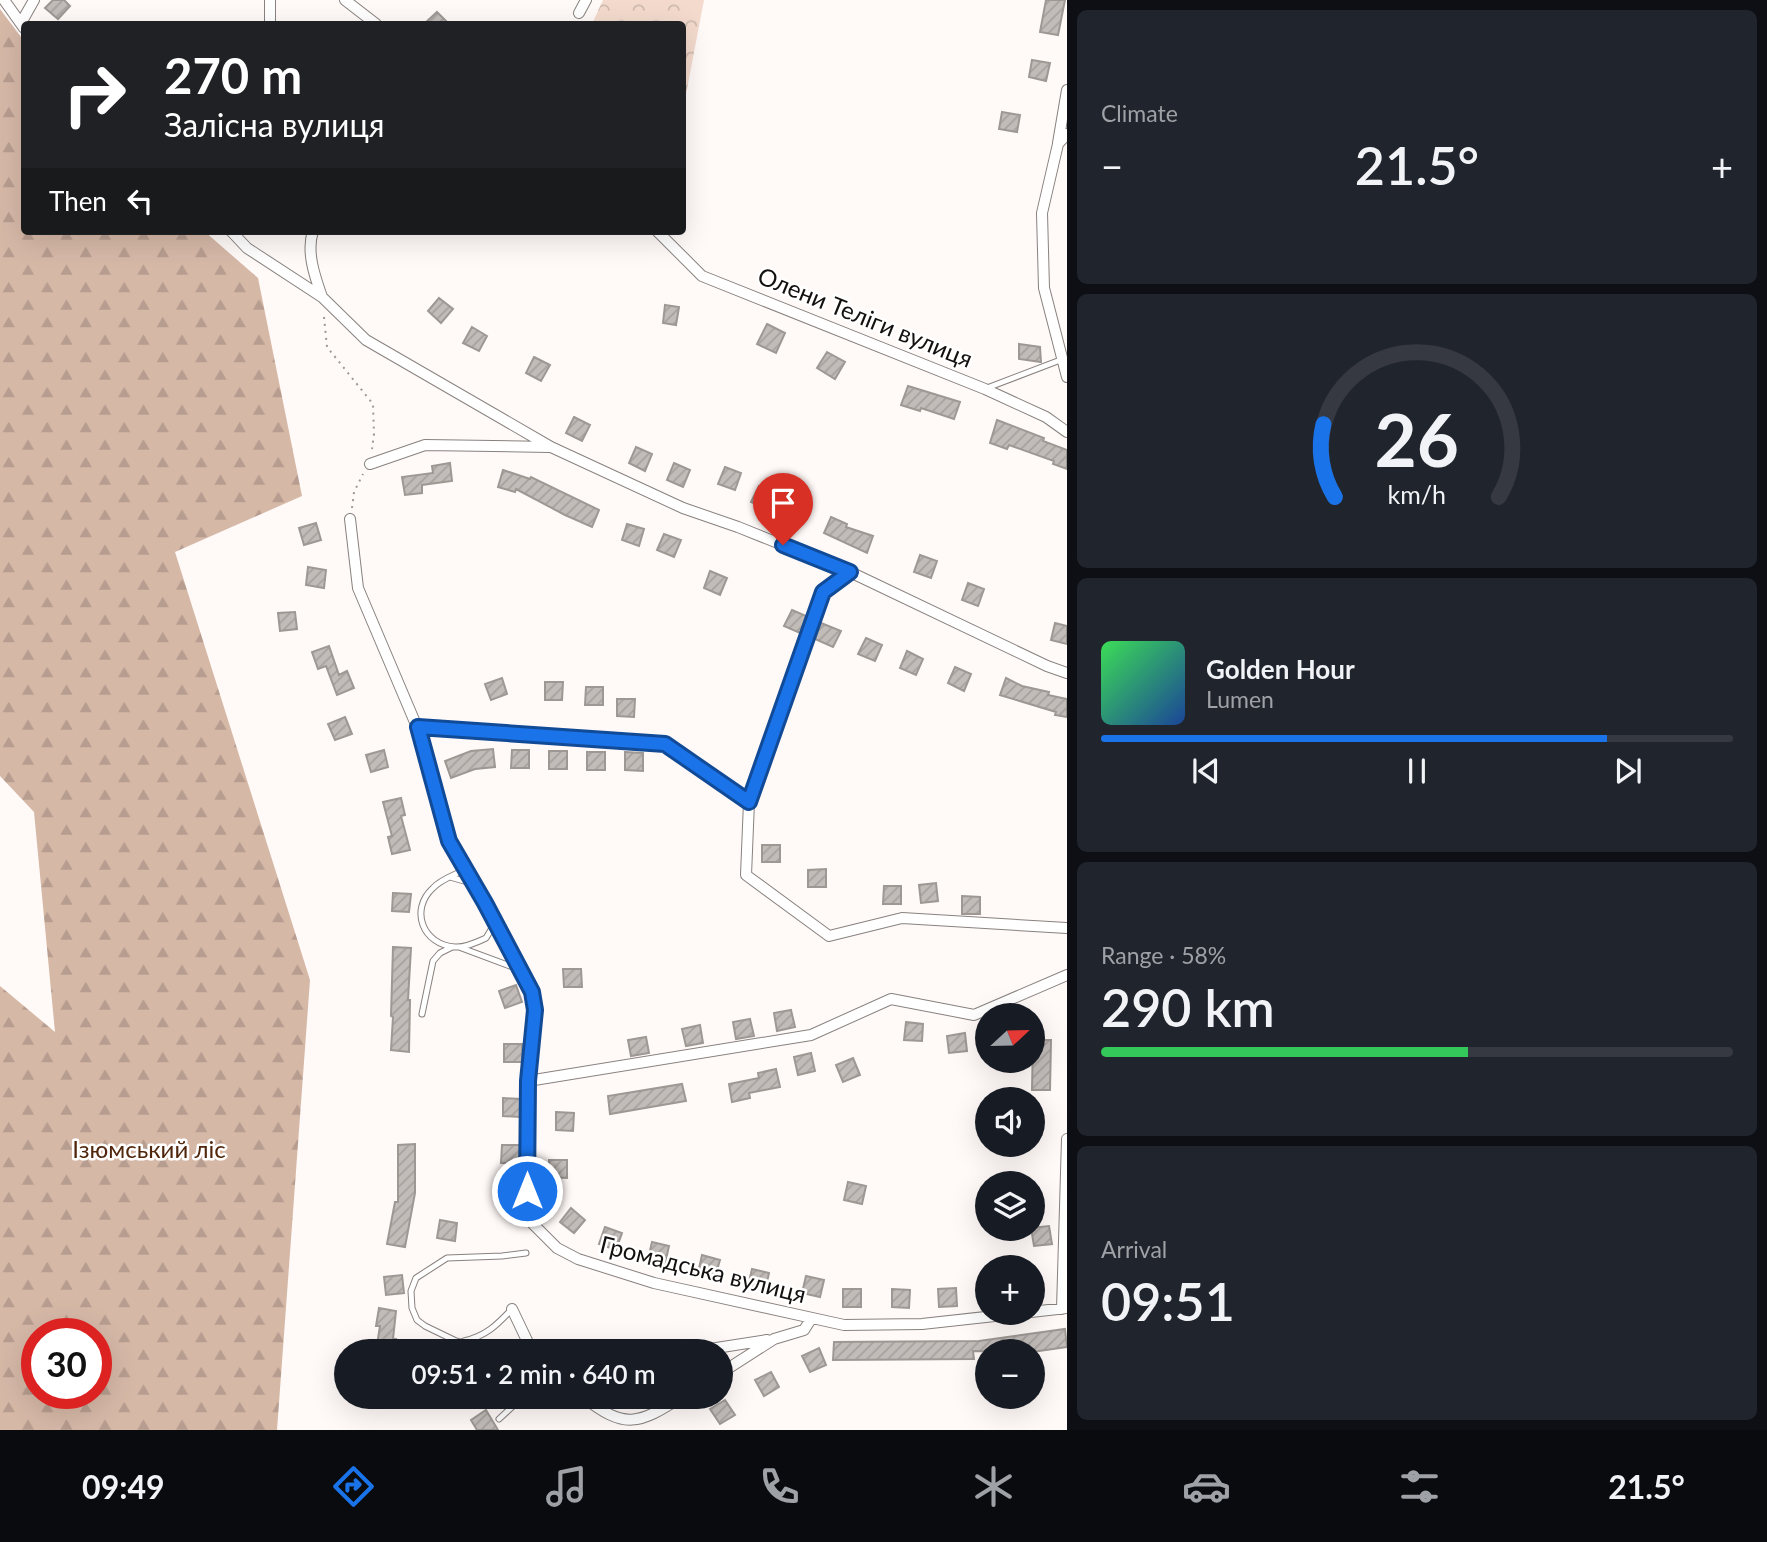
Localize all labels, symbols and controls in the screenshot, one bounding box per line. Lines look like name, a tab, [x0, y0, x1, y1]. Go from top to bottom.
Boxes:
text: 270 m	[164, 46, 302, 104]
icon: right	[49, 49, 140, 140]
text: Climate	[1101, 99, 1178, 127]
text: Залісна вулиця	[164, 105, 385, 144]
text: 21.5°	[1355, 134, 1479, 196]
text: −	[1101, 143, 1123, 189]
text: +	[1711, 143, 1733, 189]
icon: left	[121, 182, 159, 220]
text: Then	[49, 185, 107, 217]
street label: Олени Теліги вулиця	[754, 260, 977, 373]
text: 26	[1375, 395, 1459, 483]
pin	[753, 473, 813, 545]
text: km/h	[1388, 479, 1446, 509]
icon: arrive	[764, 484, 802, 522]
text: Golden Hour	[1206, 653, 1355, 685]
text: Lumen	[1206, 685, 1274, 713]
icon: previous	[1187, 752, 1225, 790]
icon: pause	[1398, 752, 1436, 790]
icon: next	[1609, 752, 1647, 790]
text: Range · 58%	[1101, 941, 1226, 969]
text: 290 km	[1101, 976, 1275, 1038]
north arrow	[975, 1003, 1045, 1073]
map controls	[975, 1003, 1045, 1409]
button: sound	[975, 1087, 1045, 1157]
park label: Ізюмський ліс	[72, 1134, 226, 1163]
position arrow	[490, 1154, 564, 1228]
button: layers	[975, 1171, 1045, 1241]
street label: Громадська вулиця	[597, 1229, 809, 1308]
text: Arrival	[1101, 1235, 1167, 1263]
button: +	[975, 1255, 1045, 1325]
text: 09:51	[1101, 1270, 1235, 1332]
speed limit sign: 30	[21, 1318, 112, 1409]
button: −	[975, 1339, 1045, 1409]
text: 09:51 · 2 min · 640 m	[411, 1358, 656, 1390]
icon: directions	[329, 1462, 378, 1511]
icon: music	[542, 1462, 591, 1511]
icon: phone	[755, 1462, 804, 1511]
icon: climate	[969, 1462, 1018, 1511]
icon: car	[1182, 1462, 1231, 1511]
icon: filters	[1395, 1462, 1444, 1511]
text: 09:49	[82, 1467, 165, 1506]
text: 21.5°	[1608, 1467, 1685, 1506]

